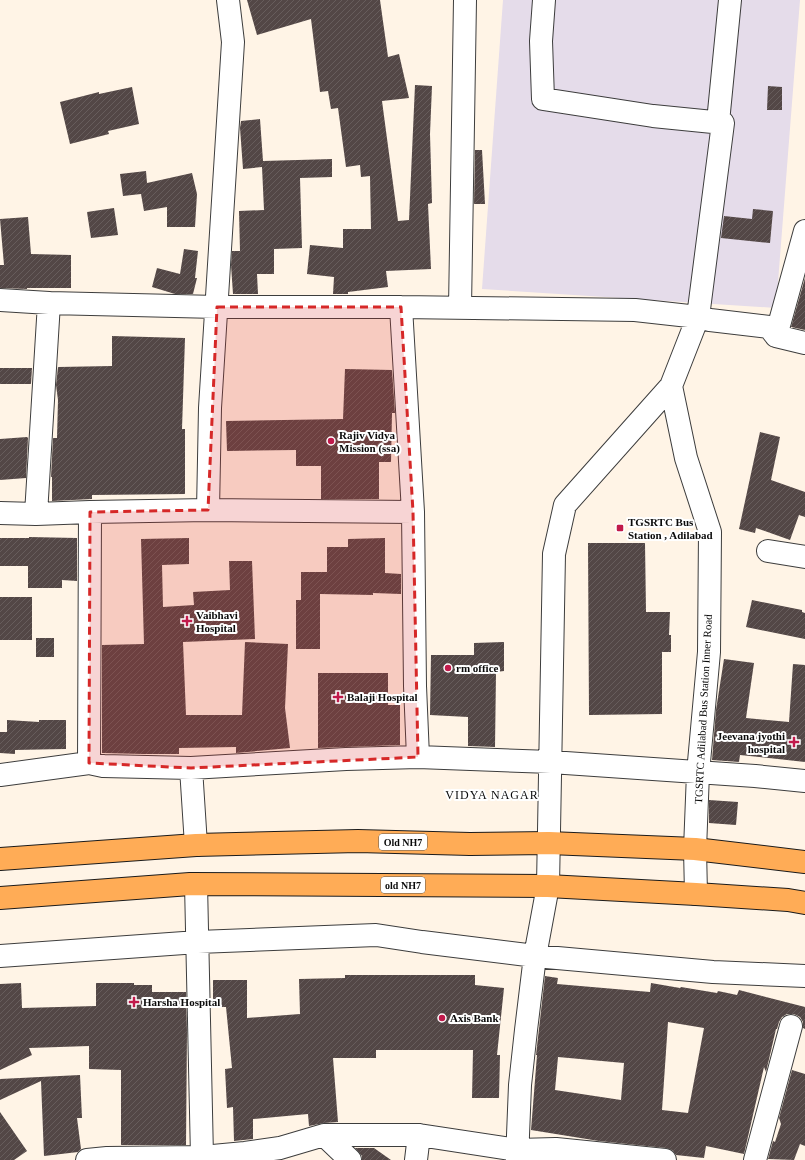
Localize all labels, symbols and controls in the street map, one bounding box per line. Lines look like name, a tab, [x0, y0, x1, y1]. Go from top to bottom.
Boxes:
place label: Rajiv Vidya Mission (ssa)	[339, 429, 400, 455]
marker: Rajiv Vidya Mission (ssa)	[326, 436, 336, 446]
place label: TGSRTC Bus Station , Adilabad	[628, 516, 713, 541]
marker: TGSRTC Bus Station , Adilabad	[615, 523, 625, 533]
place label: Vaibhavi Hospital	[196, 609, 238, 634]
street label: TGSRTC Adilabad Bus Station Inner Road	[692, 613, 714, 804]
marker: Vaibhavi Hospital	[181, 615, 193, 627]
place label: rm office	[456, 662, 499, 674]
marker: rm office	[443, 663, 453, 673]
marker: Balaji Hospital	[332, 691, 344, 703]
place label: Balaji Hospital	[347, 691, 418, 703]
place label: Jeevana jyothi hospital	[717, 730, 785, 755]
marker: Jeevana jyothi hospital	[788, 736, 800, 748]
district label: VIDYA NAGAR	[445, 788, 539, 802]
road number: Old NH7	[379, 834, 427, 850]
road number: old NH7	[381, 877, 425, 893]
marker: Harsha Hospital	[128, 996, 140, 1008]
place label: Harsha Hospital	[143, 996, 220, 1008]
place label: Axis Bank	[450, 1012, 499, 1024]
marker: Axis Bank	[437, 1013, 447, 1023]

